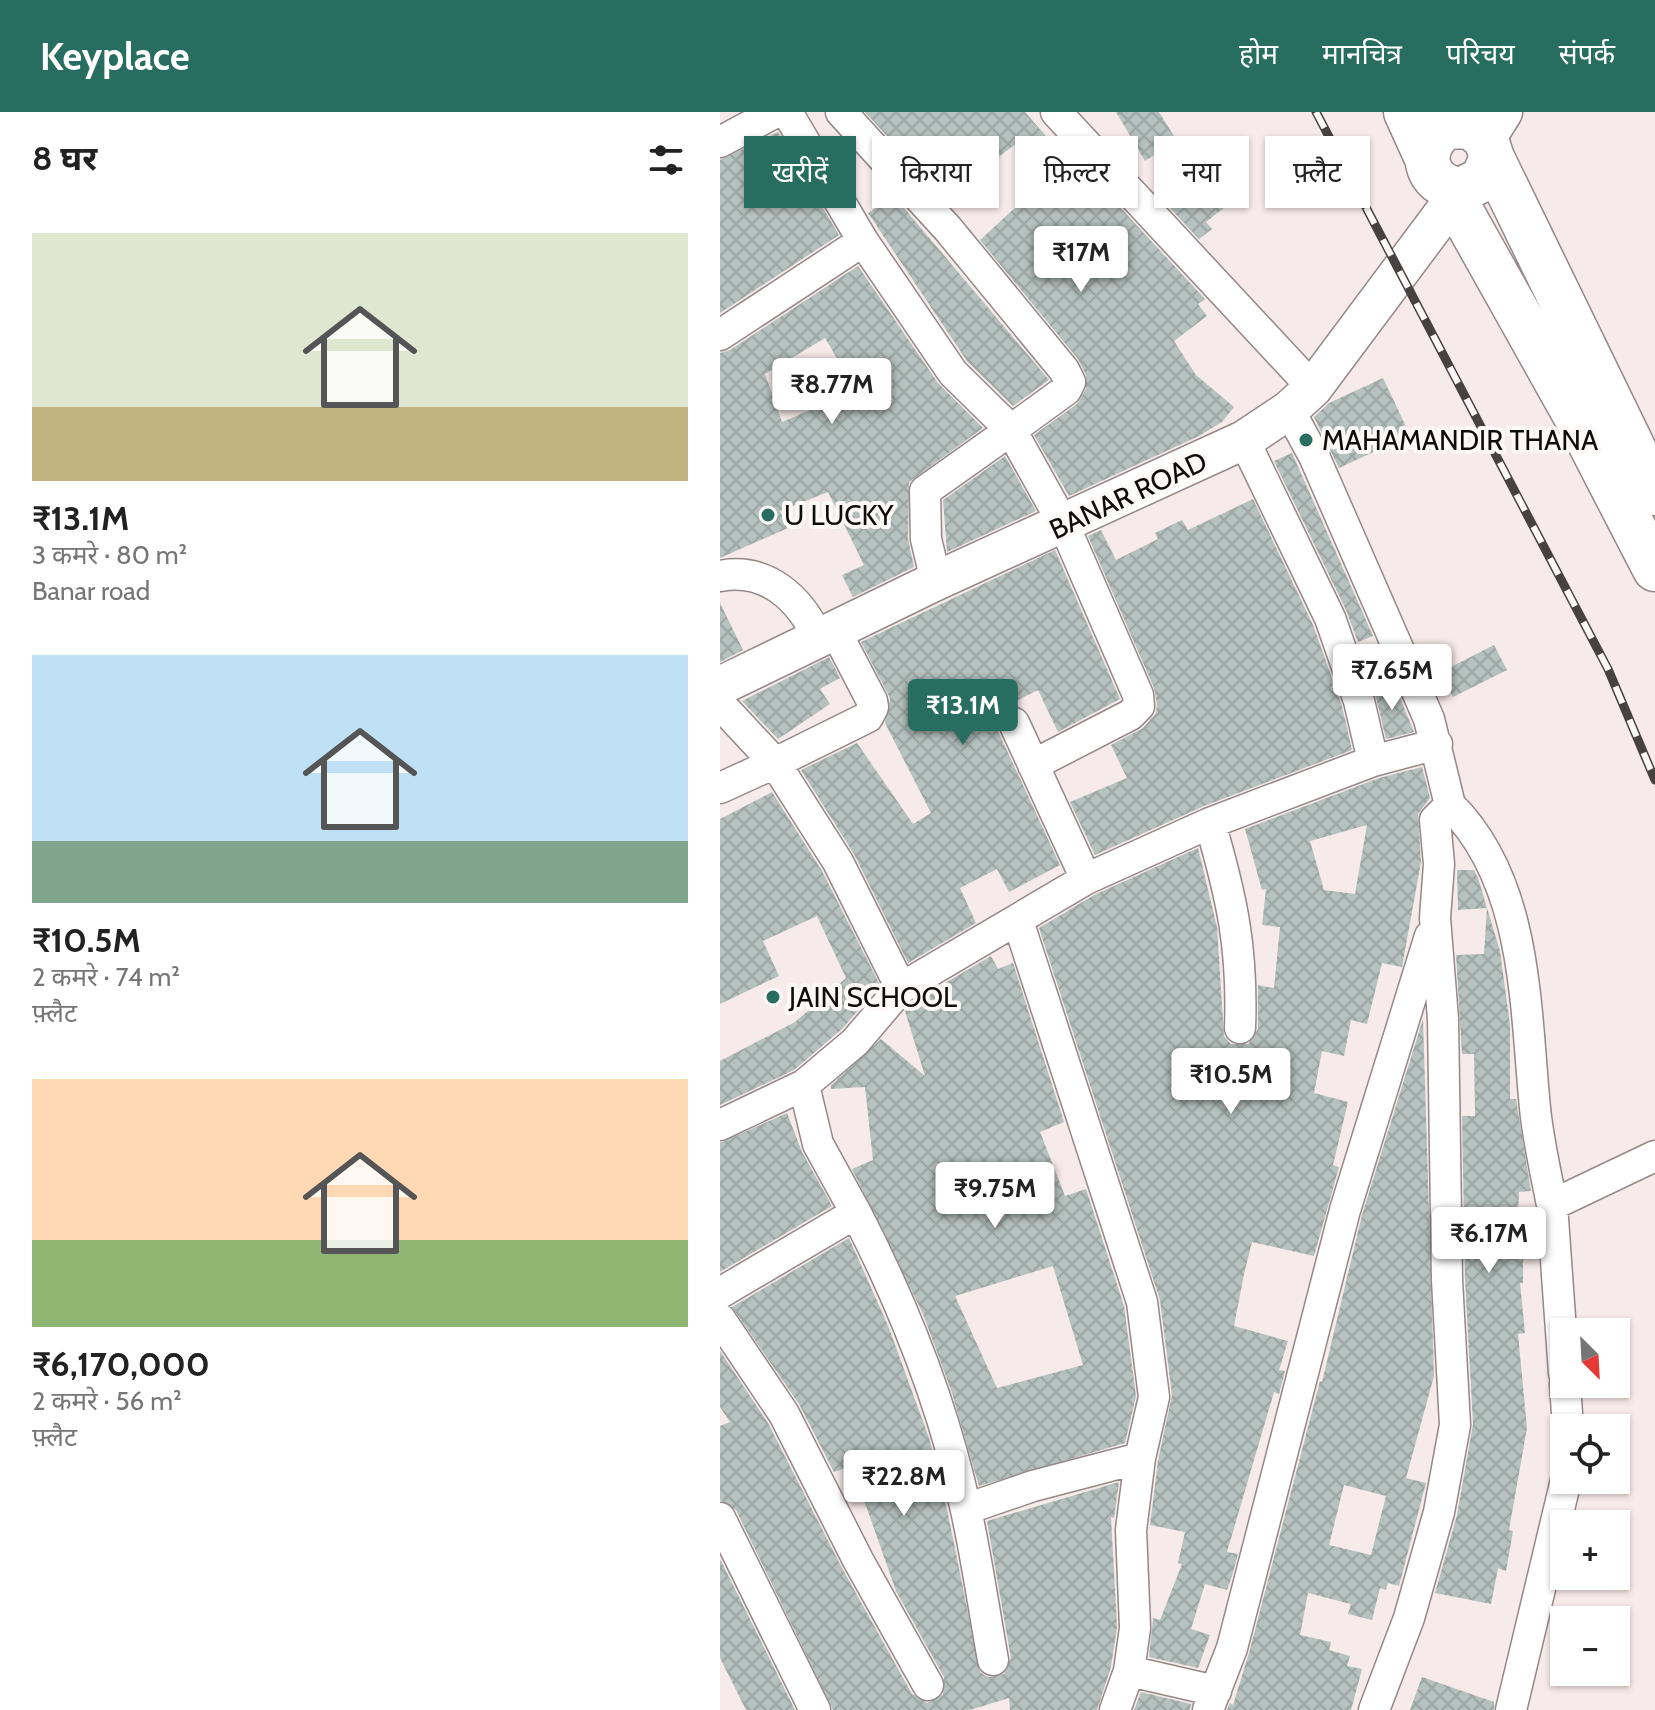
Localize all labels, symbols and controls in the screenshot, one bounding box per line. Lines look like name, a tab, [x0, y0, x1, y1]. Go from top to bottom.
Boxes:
text: Keyplace	[40, 33, 190, 80]
text: होम	[1239, 37, 1278, 71]
text: मानचित्र	[1322, 37, 1402, 71]
text: परिचय	[1446, 37, 1515, 71]
text: संपर्क	[1559, 37, 1615, 71]
chip: खरीदें	[744, 136, 856, 208]
chip: किराया	[872, 136, 999, 208]
chip: फ़िल्टर	[1015, 136, 1138, 208]
chip: नया	[1154, 136, 1249, 208]
chip: फ़्लैट	[1265, 136, 1370, 208]
text: 8 घर	[32, 137, 97, 179]
icon: filters	[644, 138, 688, 182]
pin: ₹17M	[1034, 226, 1128, 294]
text: ₹17M	[1052, 236, 1110, 268]
icon: home	[288, 285, 432, 429]
pin: ₹8.77M	[767, 358, 897, 426]
text: ₹8.77M	[790, 368, 874, 400]
place label: MAHAMANDIR THANA	[1322, 423, 1599, 457]
marker: MAHAMANDIR THANA	[1297, 431, 1315, 449]
street label: BANAR ROAD	[1044, 444, 1212, 546]
text: ₹13.1M	[32, 497, 129, 539]
place label: U LUCKY	[784, 498, 894, 532]
marker: U LUCKY	[759, 506, 777, 524]
text: 3 कमरे · 80 m²	[32, 539, 187, 571]
text: Banar road	[32, 575, 150, 607]
pin: ₹7.65M	[1327, 644, 1457, 712]
text: ₹7.65M	[1351, 654, 1433, 686]
pin: ₹13.1M	[898, 679, 1028, 747]
text: ₹13.1M	[926, 689, 1000, 721]
icon: home	[288, 707, 432, 851]
text: ₹10.5M	[32, 919, 141, 961]
text: 2 कमरे · 74 m²	[32, 961, 180, 993]
place label: JAIN SCHOOL	[788, 980, 957, 1014]
marker: JAIN SCHOOL	[764, 988, 782, 1006]
text: फ़्लैट	[32, 997, 77, 1029]
pin: ₹10.5M	[1166, 1048, 1296, 1116]
text: ₹10.5M	[1189, 1058, 1273, 1090]
icon: home	[288, 1131, 432, 1275]
pin: ₹9.75M	[930, 1162, 1060, 1230]
text: ₹9.75M	[954, 1172, 1037, 1204]
pin: ₹6.17M	[1424, 1207, 1554, 1275]
text: ₹6.17M	[1450, 1217, 1528, 1249]
north arrow	[1550, 1318, 1630, 1398]
map controls	[1550, 1318, 1630, 1686]
text: ₹6,170,000	[32, 1343, 210, 1385]
text: 2 कमरे · 56 m²	[32, 1385, 182, 1417]
button: locate	[1550, 1414, 1630, 1494]
text: फ़्लैट	[32, 1421, 77, 1453]
pin: ₹22.8M	[839, 1450, 969, 1518]
text: ₹22.8M	[862, 1460, 946, 1492]
button: +	[1550, 1510, 1630, 1590]
button: −	[1550, 1606, 1630, 1686]

